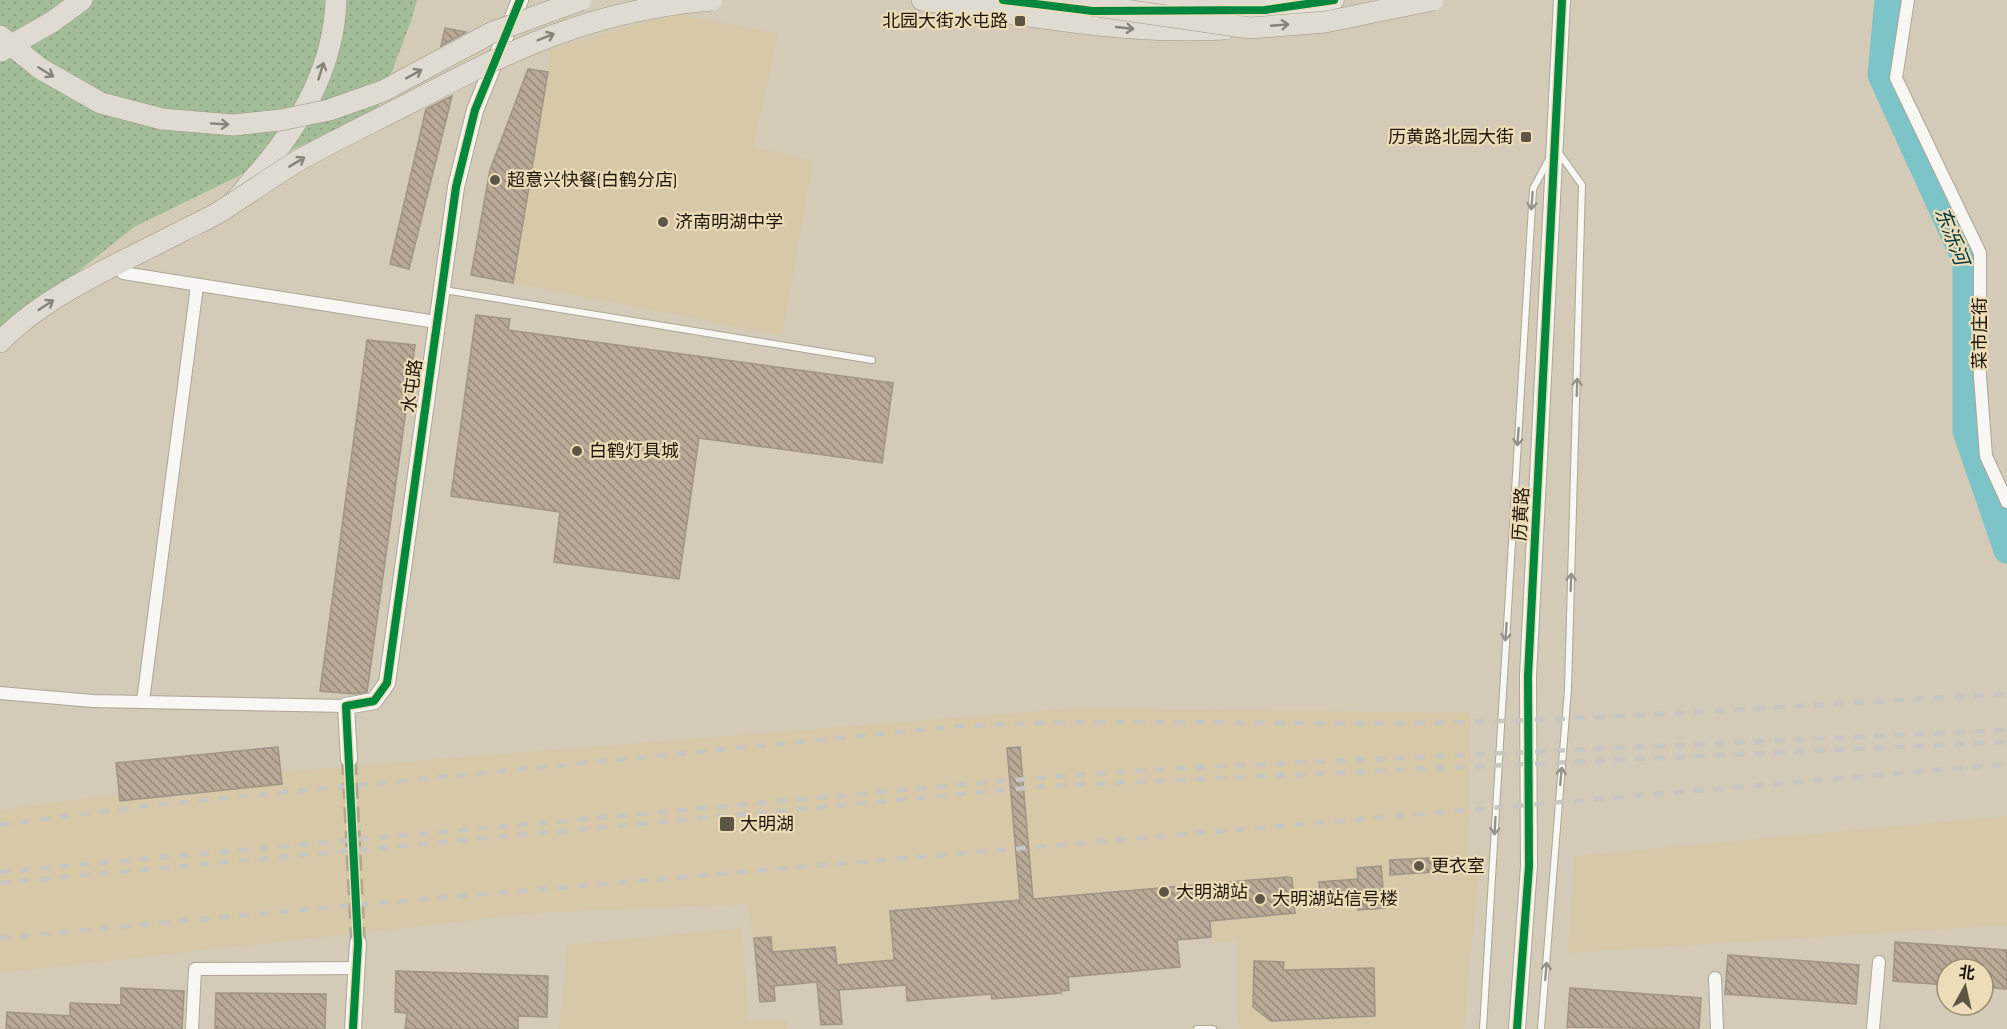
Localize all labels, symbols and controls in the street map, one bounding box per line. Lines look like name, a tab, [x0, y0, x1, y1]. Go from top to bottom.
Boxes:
place label: 北园大街水屯路	[882, 11, 1008, 32]
marker: 北园大街水屯路	[1013, 14, 1027, 28]
one-way arrow	[1270, 20, 1290, 31]
one-way arrow	[1115, 23, 1135, 34]
one-way arrow	[536, 31, 554, 42]
one-way arrow	[316, 62, 327, 81]
one-way arrow	[37, 66, 54, 78]
one-way arrow	[404, 68, 422, 79]
one-way arrow	[209, 118, 229, 129]
place label: 历黄路北园大街	[1388, 127, 1514, 148]
marker: 历黄路北园大街	[1519, 130, 1533, 144]
one-way arrow	[288, 156, 305, 168]
place label: 超意兴快餐(白鹤分店)	[507, 170, 677, 191]
marker: 超意兴快餐(白鹤分店)	[488, 173, 502, 187]
one-way arrow	[1526, 190, 1537, 210]
water label: 东泺河	[1929, 204, 1974, 272]
place label: 济南明湖中学	[675, 212, 783, 233]
marker: 济南明湖中学	[656, 215, 670, 229]
street label: 菜市庄街	[1970, 297, 1991, 369]
one-way arrow	[37, 299, 54, 312]
street label: 水屯路	[398, 358, 427, 414]
one-way arrow	[1571, 377, 1582, 397]
one-way arrow	[1512, 427, 1523, 447]
place label: 白鹤灯具城	[589, 441, 679, 462]
marker: 白鹤灯具城	[570, 444, 584, 458]
street label: 历黄路	[1510, 487, 1533, 542]
one-way arrow	[1566, 572, 1577, 592]
one-way arrow	[1500, 621, 1511, 641]
one-way arrow	[1556, 767, 1567, 787]
place label: 大明湖	[740, 814, 794, 835]
marker: 大明湖	[718, 815, 736, 833]
one-way arrow	[1489, 816, 1500, 836]
place label: 更衣室	[1431, 856, 1485, 877]
marker: 更衣室	[1412, 859, 1426, 873]
place label: 大明湖站	[1176, 882, 1248, 903]
marker: 大明湖站	[1157, 885, 1171, 899]
place label: 大明湖站信号楼	[1272, 889, 1398, 910]
marker: 大明湖站信号楼	[1253, 892, 1267, 906]
north arrow	[1935, 957, 1995, 1017]
one-way arrow	[1541, 961, 1552, 981]
text: 北	[1958, 963, 1976, 984]

